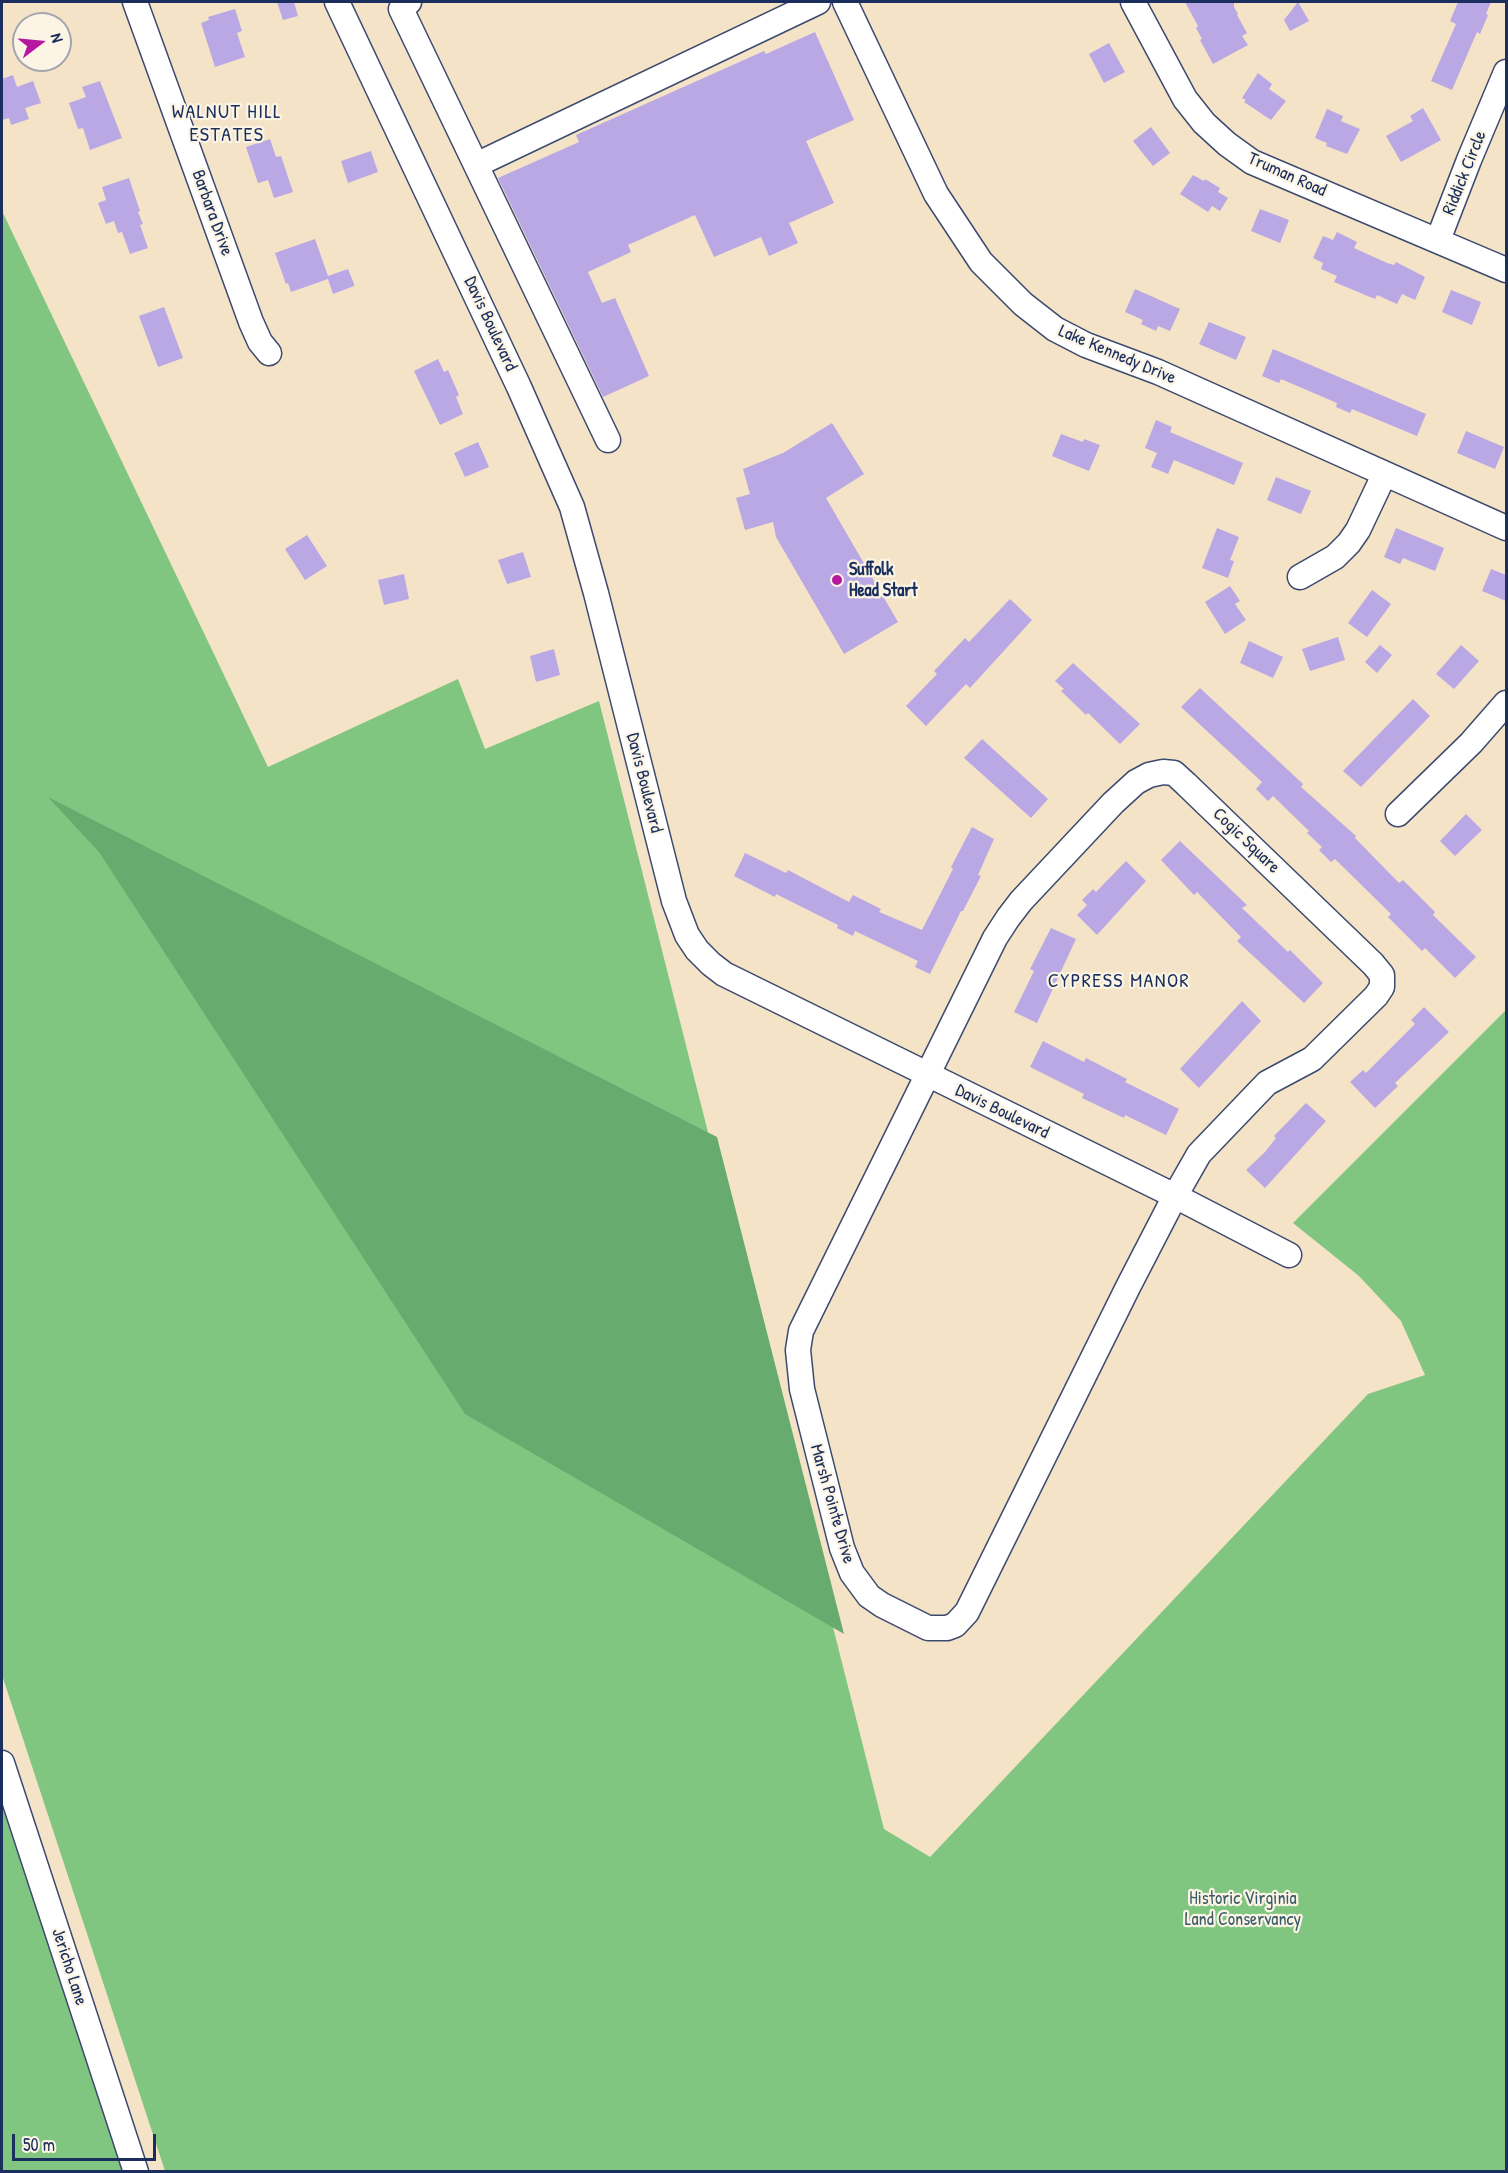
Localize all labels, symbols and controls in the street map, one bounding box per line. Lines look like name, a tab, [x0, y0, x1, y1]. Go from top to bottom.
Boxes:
north arrow	[12, 12, 72, 72]
text: N	[46, 30, 69, 45]
district label: WALNUT HILL ESTATES	[172, 101, 282, 148]
street label: Riddick Circle	[1438, 128, 1492, 218]
street label: Truman Road	[1244, 148, 1330, 202]
street label: Barbara Drive	[187, 167, 237, 259]
street label: Davis Boulevard	[459, 273, 521, 375]
street label: Lake Kennedy Drive	[1055, 321, 1179, 389]
place label: Suffolk Head Start	[849, 559, 917, 602]
marker: Suffolk Head Start	[830, 573, 844, 587]
street label: Davis Boulevard	[621, 731, 667, 835]
street label: Cogic Square	[1208, 804, 1284, 878]
district label: CYPRESS MANOR	[1048, 970, 1190, 994]
street label: Davis Boulevard	[952, 1080, 1052, 1144]
street label: Marsh Pointe Drive	[805, 1442, 859, 1566]
park label: Historic Virginia Land Conservancy	[1185, 1888, 1301, 1930]
street label: Jericho Lane	[46, 1926, 92, 2008]
scale bar	[15, 2122, 159, 2160]
text: 50 m	[23, 2132, 55, 2157]

